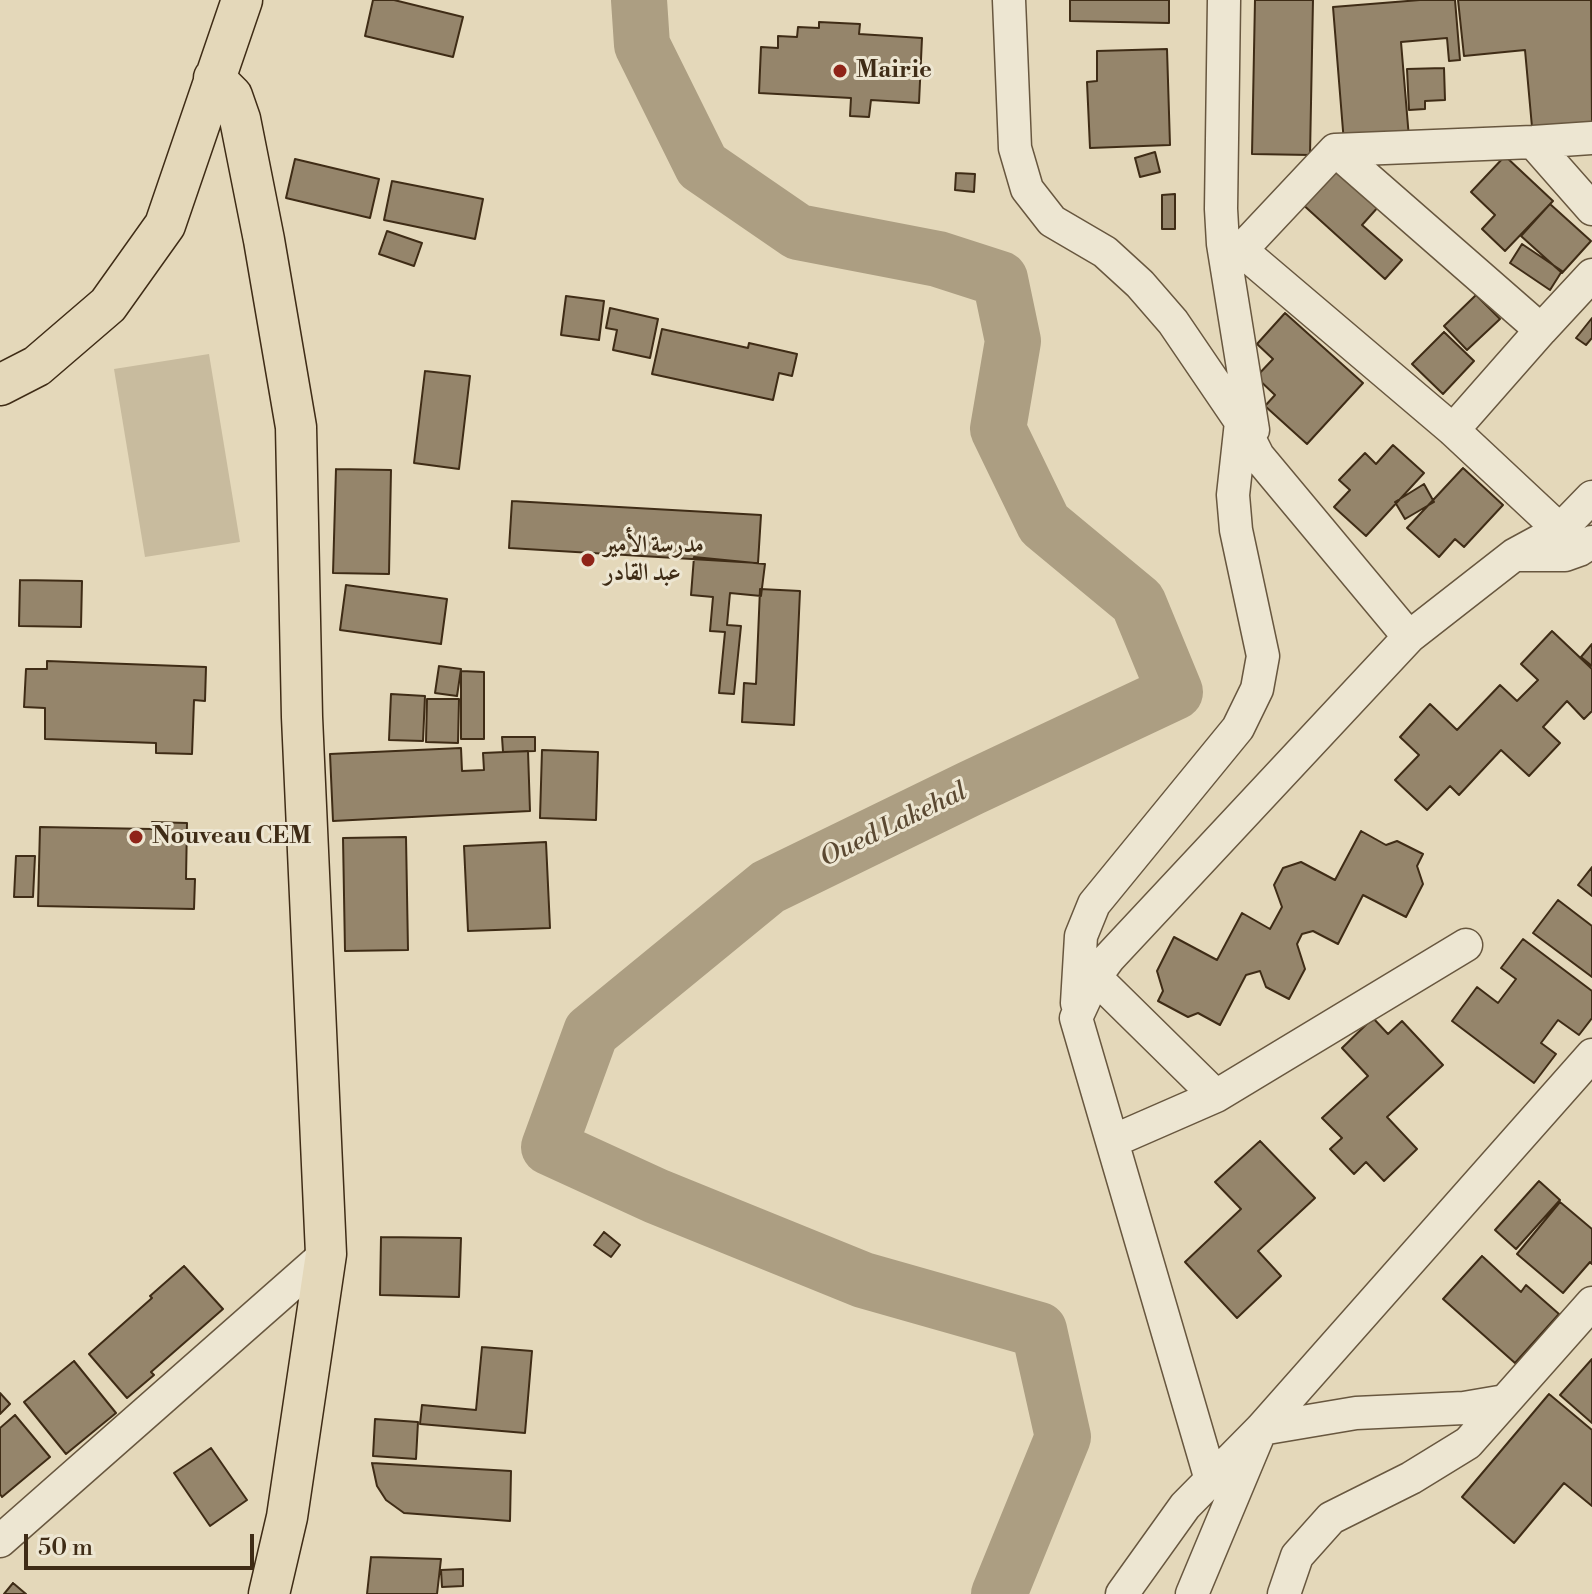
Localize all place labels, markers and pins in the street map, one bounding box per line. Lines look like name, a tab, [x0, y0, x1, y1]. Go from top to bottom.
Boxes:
place label: Mairie	[856, 57, 932, 85]
marker: Mairie	[831, 62, 849, 80]
place label: مدرسة الأمير عبد القادر	[604, 532, 704, 588]
marker: مدرسة الأمير عبد القادر	[579, 551, 597, 569]
place label: Nouveau CEM	[152, 823, 311, 851]
marker: Nouveau CEM	[127, 828, 145, 846]

